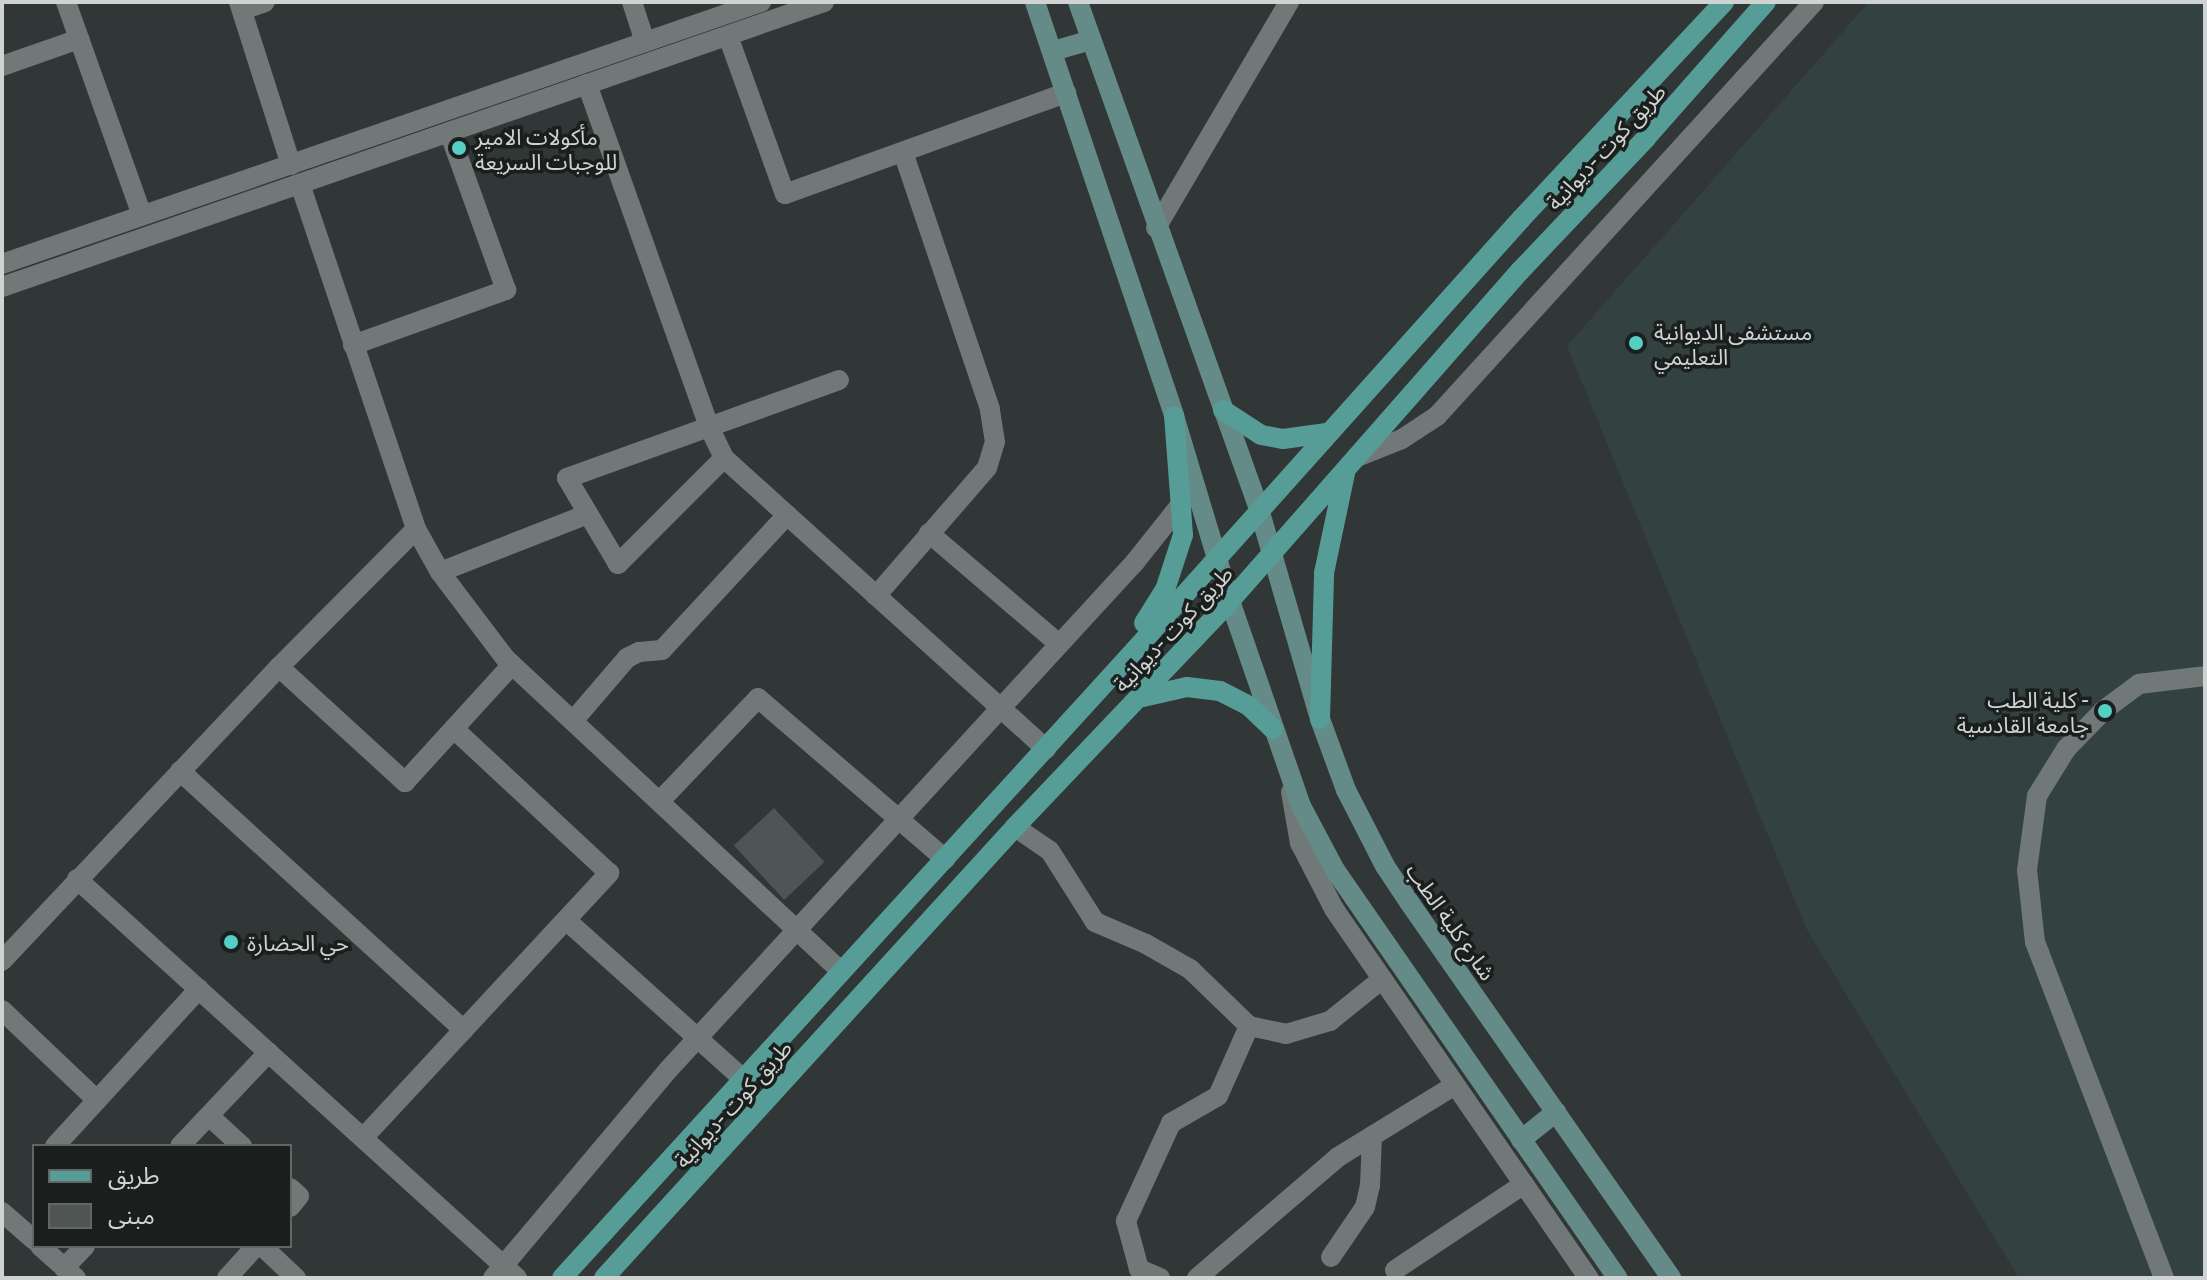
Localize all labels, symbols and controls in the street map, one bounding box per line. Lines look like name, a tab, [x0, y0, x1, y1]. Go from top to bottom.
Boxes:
street label: طريق كوت -ديوانية	[1540, 78, 1670, 214]
place label: مأكولات الامير للوجبات السريعة	[475, 122, 617, 174]
marker: مأكولات الامير للوجبات السريعة	[450, 139, 468, 157]
place label: مستشفى الديوانية التعليمي	[1654, 317, 1812, 368]
marker: مستشفى الديوانية التعليمي	[1625, 332, 1647, 354]
street label: طريق كوت -ديوانية	[1107, 560, 1237, 696]
place label: كلية الطب - جامعة القادسية	[1957, 685, 2089, 736]
marker: كلية الطب - جامعة القادسية	[2096, 702, 2114, 720]
street label: شارع كلية الطب	[1402, 857, 1502, 985]
place label: حي الحضارة	[247, 929, 349, 955]
marker: حي الحضارة	[222, 933, 240, 951]
street label: طريق كوت -ديوانية	[668, 1034, 796, 1172]
legend	[32, 1144, 292, 1248]
text: طريق	[108, 1156, 160, 1191]
text: مبنى	[108, 1196, 155, 1231]

